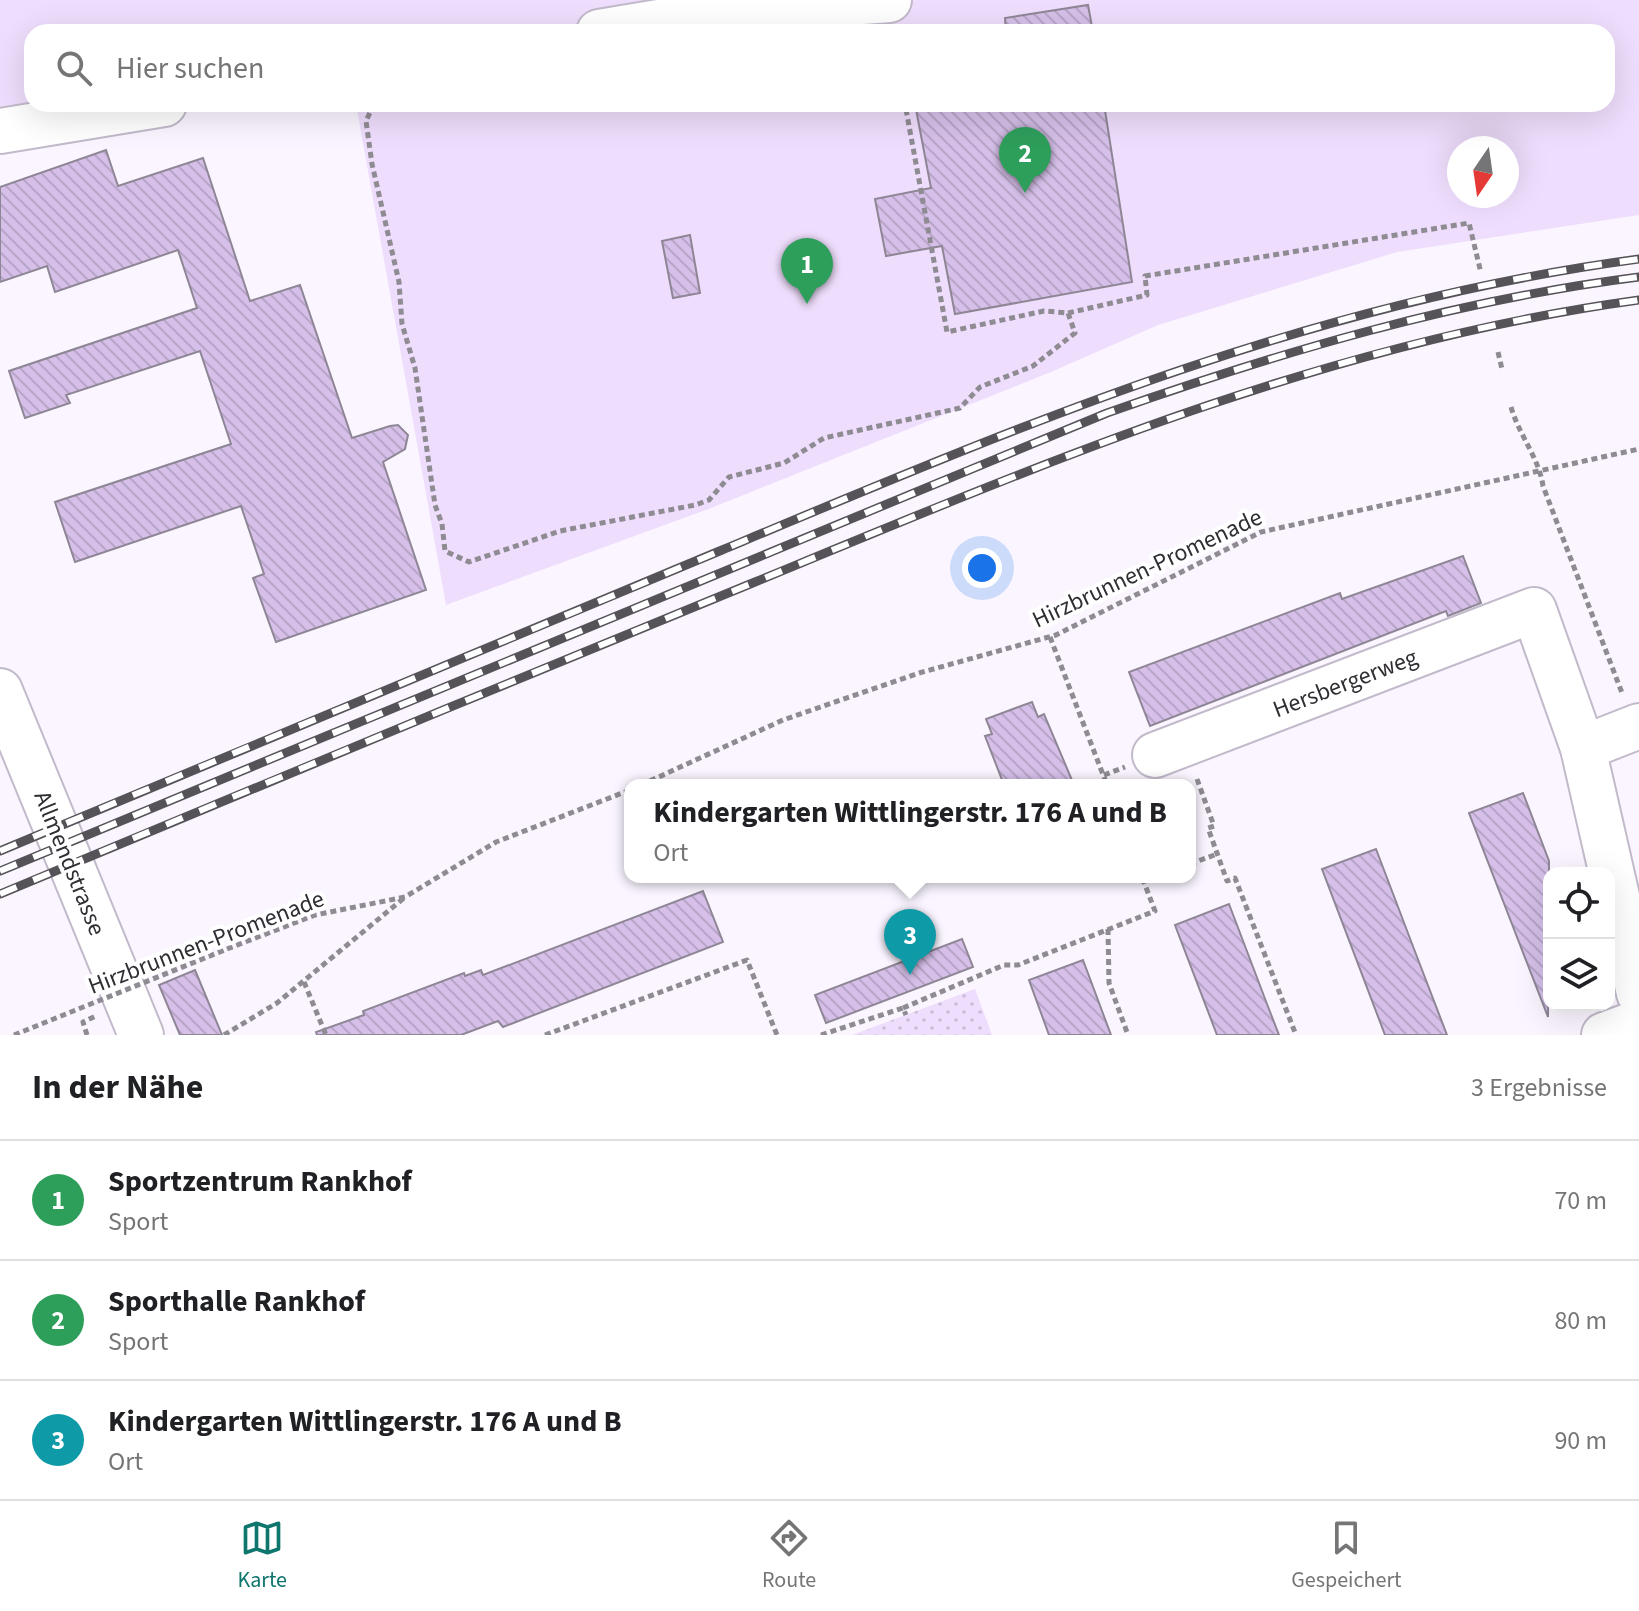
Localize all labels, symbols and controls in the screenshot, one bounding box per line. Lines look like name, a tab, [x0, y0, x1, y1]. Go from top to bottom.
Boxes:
search box	[24, 24, 1615, 112]
icon: search	[52, 46, 96, 90]
text: Hier suchen	[116, 47, 264, 90]
pin: 2	[999, 127, 1051, 193]
north arrow	[1447, 136, 1519, 208]
pin: 1	[781, 238, 833, 304]
street label: Hirzbrunnen-Promenade	[1026, 500, 1268, 637]
your location	[962, 548, 1002, 588]
street label: Hersbergerweg	[1268, 640, 1423, 727]
popup	[624, 779, 1196, 883]
street label: Allmendstrasse	[25, 786, 114, 941]
text: Kindergarten Wittlingerstr. 176 A und B	[653, 791, 1167, 834]
text: Ort	[653, 834, 688, 871]
map controls	[1543, 867, 1615, 1011]
button: locate	[1543, 867, 1615, 939]
street label: Hirzbrunnen-Promenade	[83, 881, 329, 1004]
pin: 3	[884, 909, 936, 975]
button: layers	[1543, 939, 1615, 1011]
text: In der Nähe	[32, 1063, 203, 1112]
text: 3 Ergebnisse	[1471, 1069, 1607, 1106]
text: Sportzentrum Rankhof	[108, 1160, 412, 1203]
text: 1	[51, 1182, 65, 1219]
text: 70 m	[1554, 1182, 1607, 1219]
text: Sport	[108, 1203, 168, 1240]
text: Sporthalle Rankhof	[108, 1280, 365, 1323]
text: 2	[51, 1302, 65, 1339]
text: 80 m	[1554, 1302, 1607, 1339]
text: Sport	[108, 1323, 168, 1360]
text: Kindergarten Wittlingerstr. 176 A und B	[108, 1400, 622, 1443]
text: 3	[51, 1422, 65, 1459]
text: 90 m	[1554, 1422, 1607, 1459]
text: Ort	[108, 1443, 143, 1480]
tab: Karte	[238, 1516, 287, 1596]
tab: Route	[762, 1516, 816, 1596]
tab: Gespeichert	[1291, 1516, 1402, 1596]

